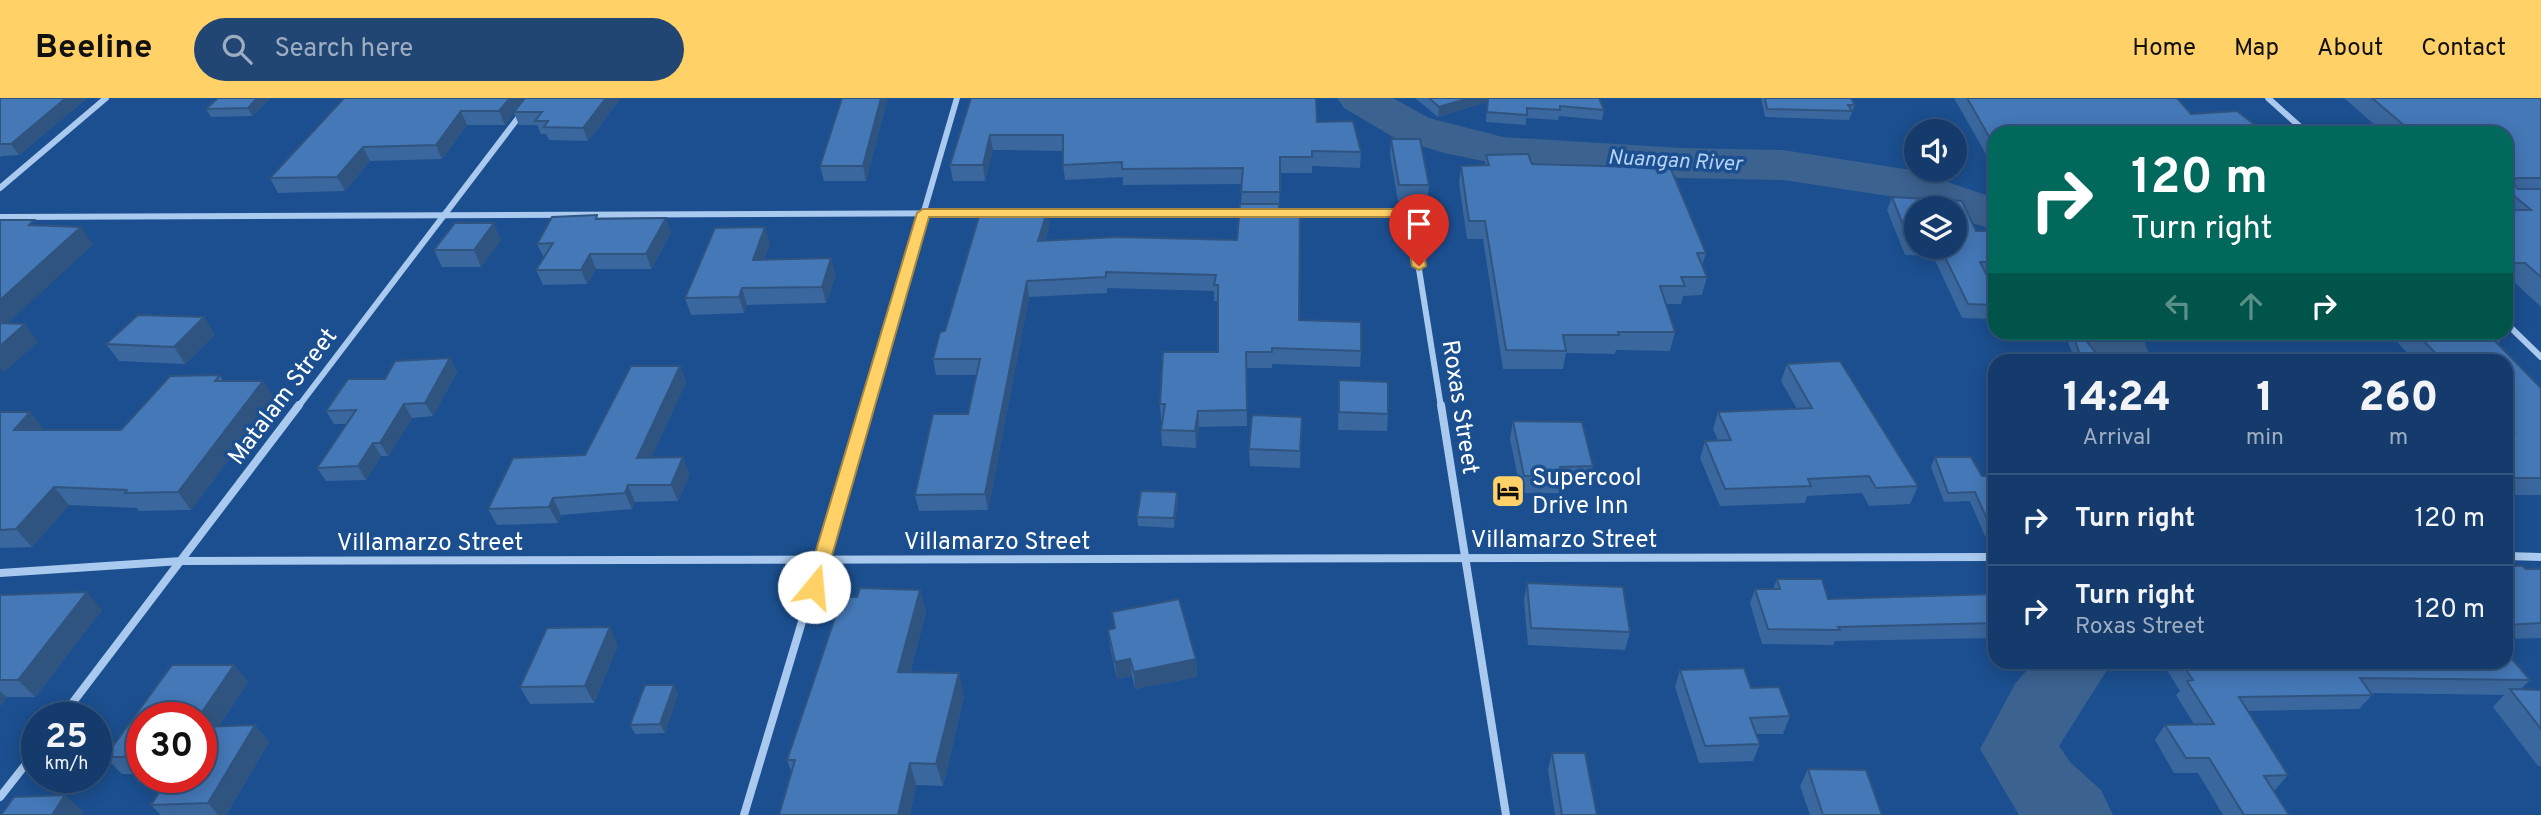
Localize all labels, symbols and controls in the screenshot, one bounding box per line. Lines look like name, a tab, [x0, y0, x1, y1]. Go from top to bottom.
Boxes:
search box	[194, 18, 684, 81]
text: Beeline	[35, 28, 152, 70]
icon: search	[218, 30, 256, 68]
text: Search here	[274, 33, 413, 66]
text: Home	[2132, 34, 2196, 64]
text: Map	[2234, 34, 2279, 64]
text: About	[2317, 34, 2383, 64]
text: Contact	[2421, 34, 2506, 64]
map controls	[1904, 119, 1967, 259]
button: sound	[1904, 119, 1967, 182]
water label: Nuangan River	[1607, 145, 1745, 179]
text: 120 m	[2131, 149, 2268, 211]
icon: right	[2016, 154, 2107, 245]
pin	[1389, 194, 1449, 266]
button: layers	[1904, 196, 1967, 259]
icon: arrive	[1400, 205, 1438, 243]
text: Turn right	[2131, 210, 2273, 250]
icon: left	[2159, 287, 2197, 325]
icon: ahead	[2232, 287, 2270, 325]
icon: right	[2305, 287, 2343, 325]
street label: Matalam Street	[222, 323, 345, 472]
street label: Roxas Street	[1434, 338, 1484, 477]
text: 14:24	[2063, 373, 2171, 426]
text: 1	[2256, 373, 2274, 426]
text: 260	[2359, 373, 2438, 426]
text: Arrival	[2083, 424, 2151, 453]
text: min	[2246, 424, 2284, 453]
text: m	[2389, 424, 2408, 453]
place label: Supercool Drive Inn	[1532, 464, 1642, 522]
hotel icon: Supercool Drive Inn	[1489, 472, 1527, 510]
icon: right	[2016, 501, 2054, 539]
text: Turn right	[2075, 503, 2195, 536]
text: 120 m	[2415, 503, 2485, 536]
street label: Villamarzo Street	[1471, 526, 1657, 556]
street label: Villamarzo Street	[904, 528, 1090, 558]
street label: Villamarzo Street	[337, 529, 523, 559]
position arrow	[777, 550, 851, 624]
text: Turn right	[2075, 580, 2195, 613]
icon: right	[2016, 592, 2054, 630]
text: 120 m	[2415, 594, 2485, 627]
text: Roxas Street	[2075, 613, 2205, 642]
speed limit sign: 30	[126, 702, 217, 793]
text: 25	[45, 716, 88, 760]
text: km/h	[45, 753, 88, 776]

